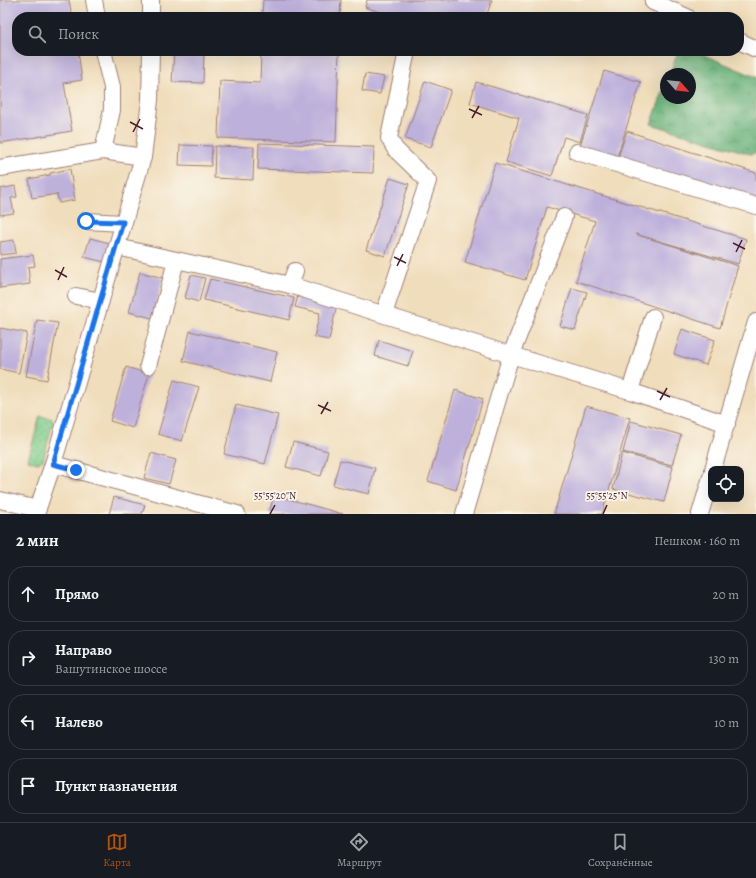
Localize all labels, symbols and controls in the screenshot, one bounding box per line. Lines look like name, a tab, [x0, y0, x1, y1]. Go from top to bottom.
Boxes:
search box	[12, 12, 744, 56]
icon: search	[26, 23, 48, 45]
text: Поиск	[58, 24, 99, 44]
north arrow	[660, 68, 696, 104]
route start	[77, 212, 95, 230]
route end	[67, 461, 85, 479]
map controls	[708, 466, 744, 502]
button: locate	[708, 466, 744, 502]
text: 55°55'20"N	[254, 489, 296, 502]
text: 55°55'25"N	[586, 489, 628, 502]
text: 2 мин	[16, 529, 59, 552]
text: Пешком · 160 m	[654, 532, 740, 549]
icon: ahead	[17, 583, 39, 605]
text: Прямо	[55, 584, 99, 604]
text: 20 m	[713, 586, 739, 603]
text: Направо	[55, 640, 112, 660]
icon: right	[17, 647, 39, 669]
text: 130 m	[709, 650, 739, 667]
text: Вашутинское шоссе	[55, 660, 167, 677]
icon: left	[17, 711, 39, 733]
text: Налево	[55, 712, 103, 732]
text: 10 m	[714, 714, 739, 731]
icon: arrive	[17, 775, 39, 797]
text: Пункт назначения	[55, 776, 177, 796]
tab: Карта	[103, 831, 131, 870]
tab: Маршрут	[337, 831, 382, 870]
tab: Сохранённые	[588, 831, 653, 870]

